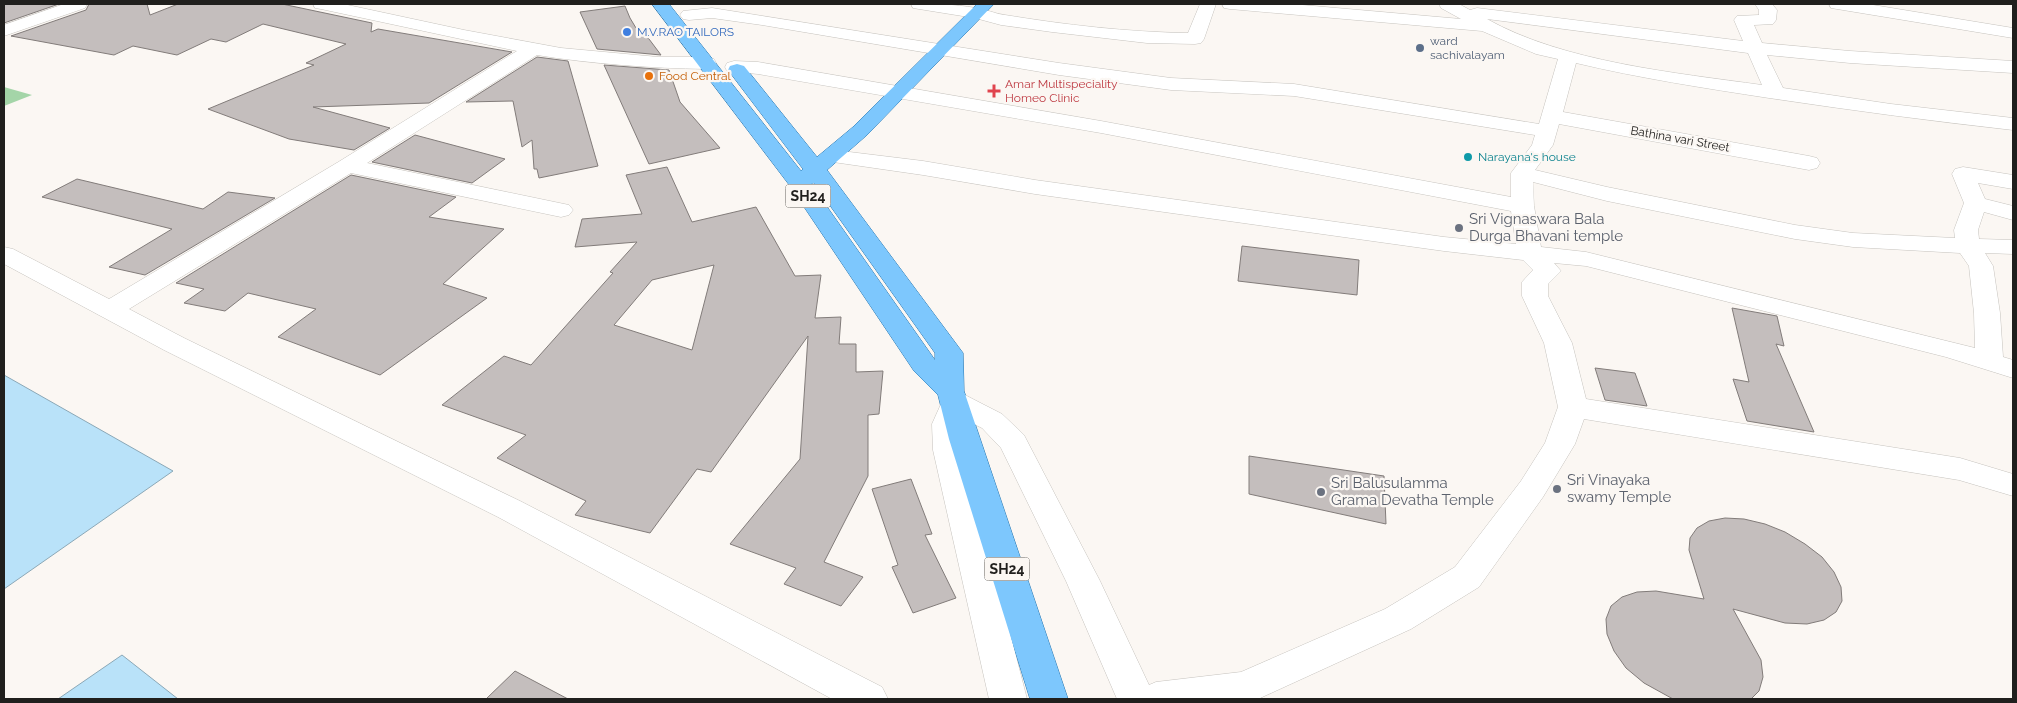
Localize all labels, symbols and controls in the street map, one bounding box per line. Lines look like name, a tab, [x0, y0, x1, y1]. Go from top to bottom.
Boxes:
place label: M.V.RAO TAILORS	[637, 25, 734, 39]
marker: M.V.RAO TAILORS	[621, 26, 633, 38]
place label: ward sachivalayam	[1430, 34, 1505, 62]
marker: ward sachivalayam	[1414, 42, 1426, 54]
place label: Food Central	[659, 69, 731, 83]
marker: Food Central	[643, 70, 655, 82]
place label: Amar Multispeciality Homeo Clinic	[1005, 77, 1118, 105]
marker: Amar Multispeciality Homeo Clinic	[987, 84, 1001, 98]
street label: Bathina vari Street	[1629, 123, 1731, 155]
place label: Narayana's house	[1478, 150, 1576, 164]
marker: Narayana's house	[1462, 151, 1474, 163]
road number: SH24	[786, 185, 830, 208]
place label: Sri Vignaswara Bala Durga Bhavani temple	[1469, 210, 1623, 245]
marker: Sri Vignaswara Bala Durga Bhavani temple	[1453, 222, 1465, 234]
place label: Sri Vinayaka swamy Temple	[1567, 471, 1671, 506]
place label: Sri Balusulamma Grama Devatha Temple	[1331, 474, 1494, 509]
marker: Sri Vinayaka swamy Temple	[1551, 483, 1563, 495]
marker: Sri Balusulamma Grama Devatha Temple	[1315, 486, 1327, 498]
road number: SH24	[984, 558, 1030, 580]

